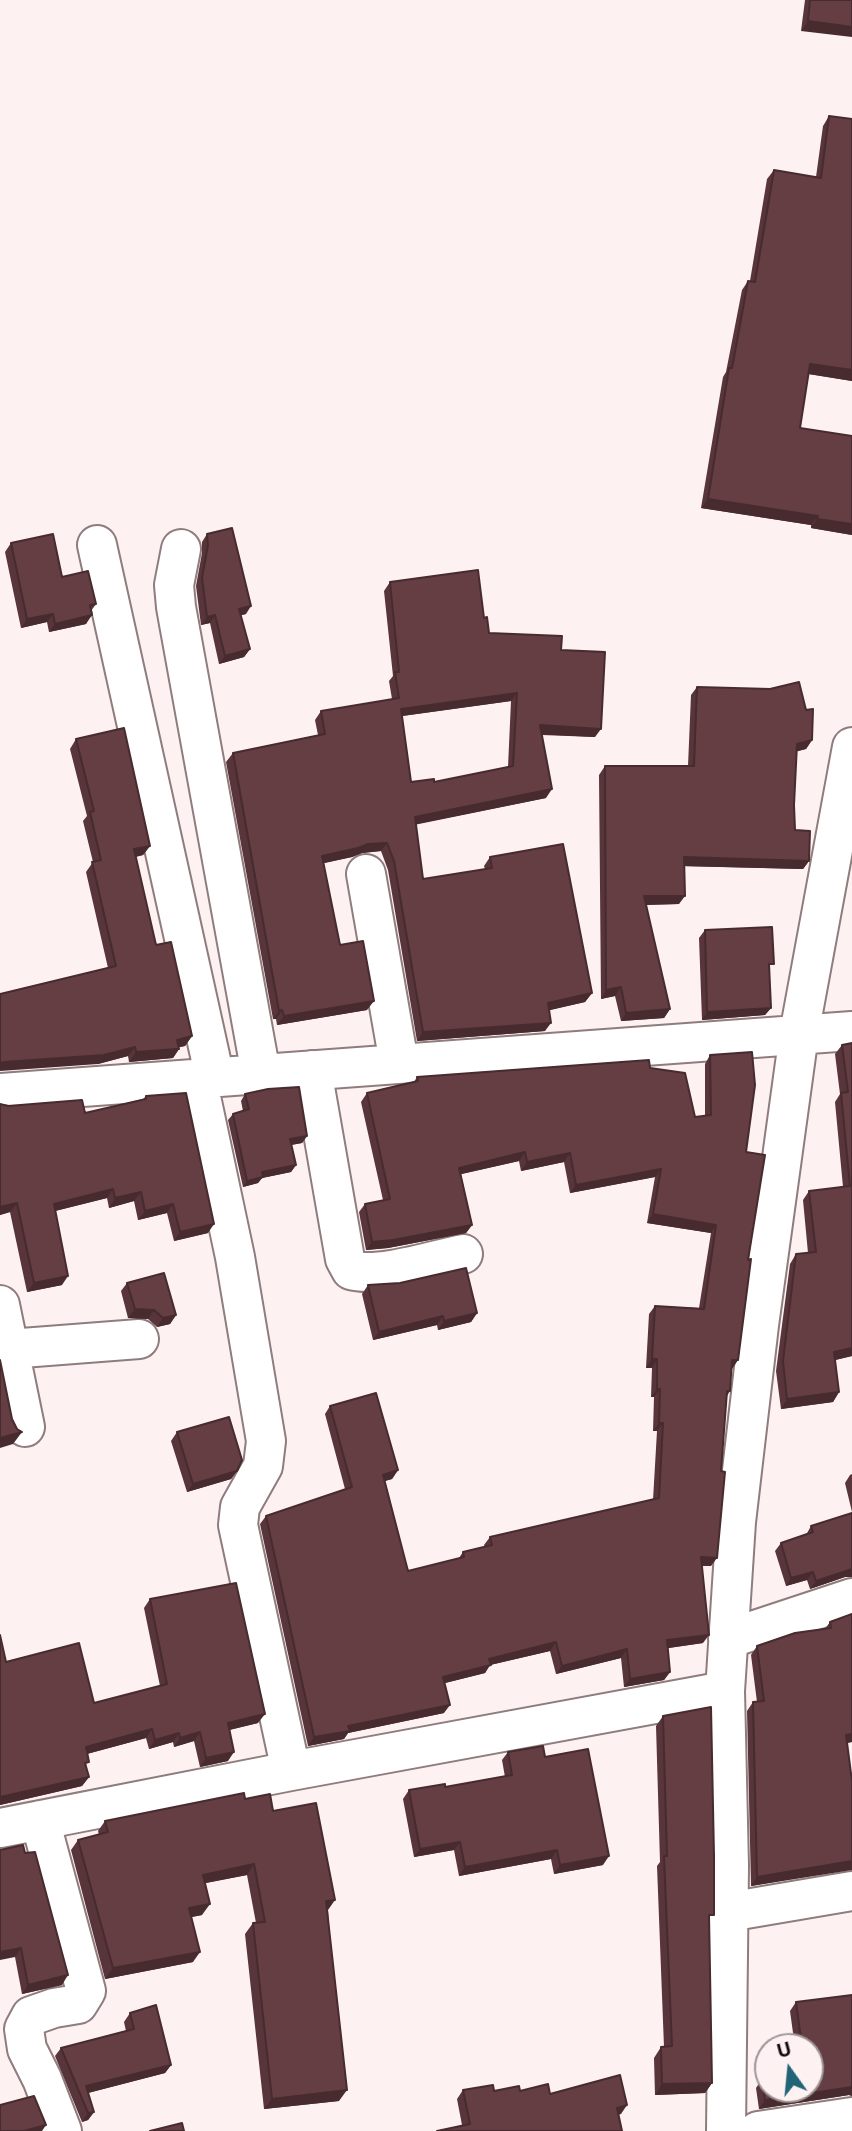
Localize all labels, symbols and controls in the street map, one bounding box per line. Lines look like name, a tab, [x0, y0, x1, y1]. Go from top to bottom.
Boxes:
north arrow	[754, 2033, 824, 2103]
text: U	[774, 2035, 794, 2064]

